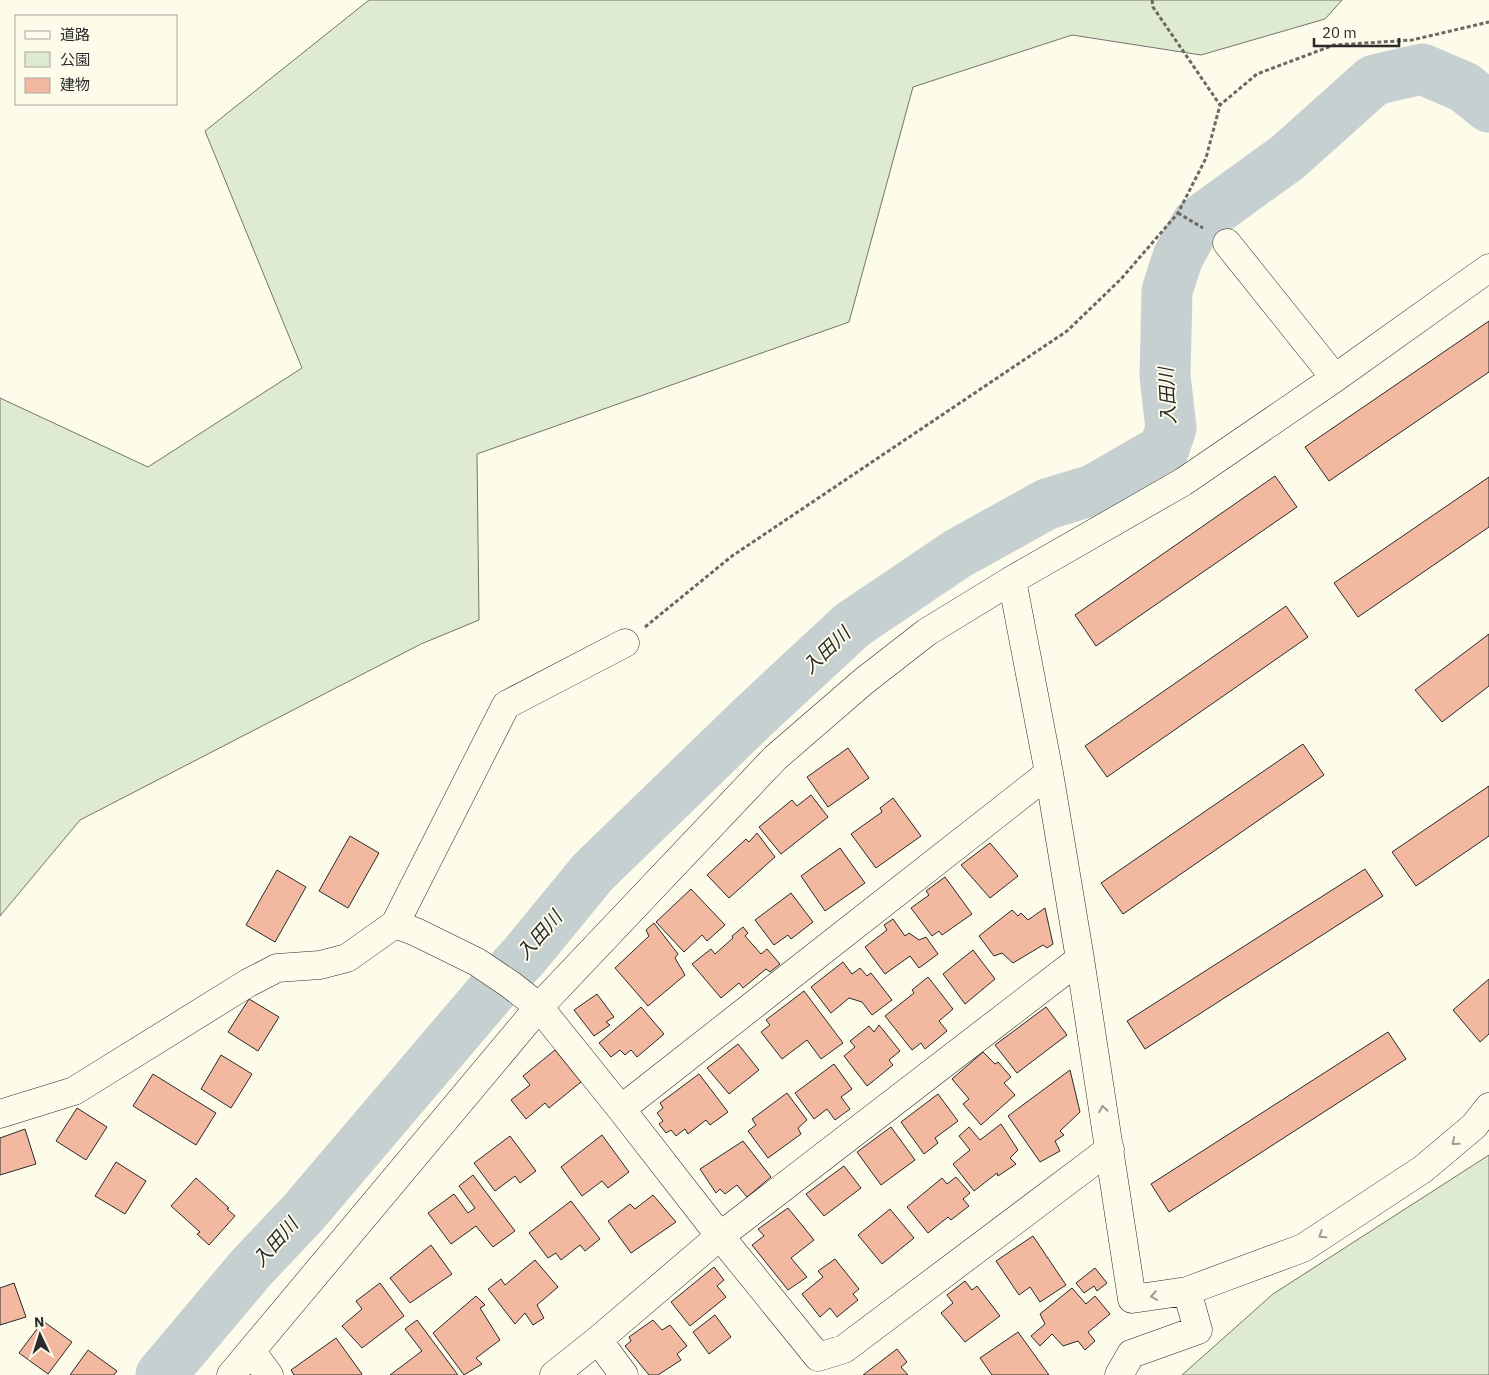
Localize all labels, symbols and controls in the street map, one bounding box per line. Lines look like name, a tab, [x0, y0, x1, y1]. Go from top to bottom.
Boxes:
legend	[15, 15, 178, 105]
scale bar	[1314, 15, 1399, 47]
text: 20 m	[1322, 23, 1357, 42]
text: 道路	[60, 25, 90, 44]
text: 公園	[60, 50, 90, 69]
text: 建物	[60, 75, 90, 94]
water label: 入田川	[1153, 365, 1180, 425]
water label: 入田川	[797, 620, 856, 678]
water label: 入田川	[511, 904, 568, 964]
one-way arrow	[1099, 1104, 1109, 1113]
one-way arrow	[1452, 1136, 1461, 1145]
water label: 入田川	[247, 1211, 304, 1271]
one-way arrow	[1319, 1228, 1328, 1238]
one-way arrow	[1150, 1290, 1159, 1300]
north arrow	[15, 1310, 65, 1360]
text: N	[33, 1313, 45, 1331]

